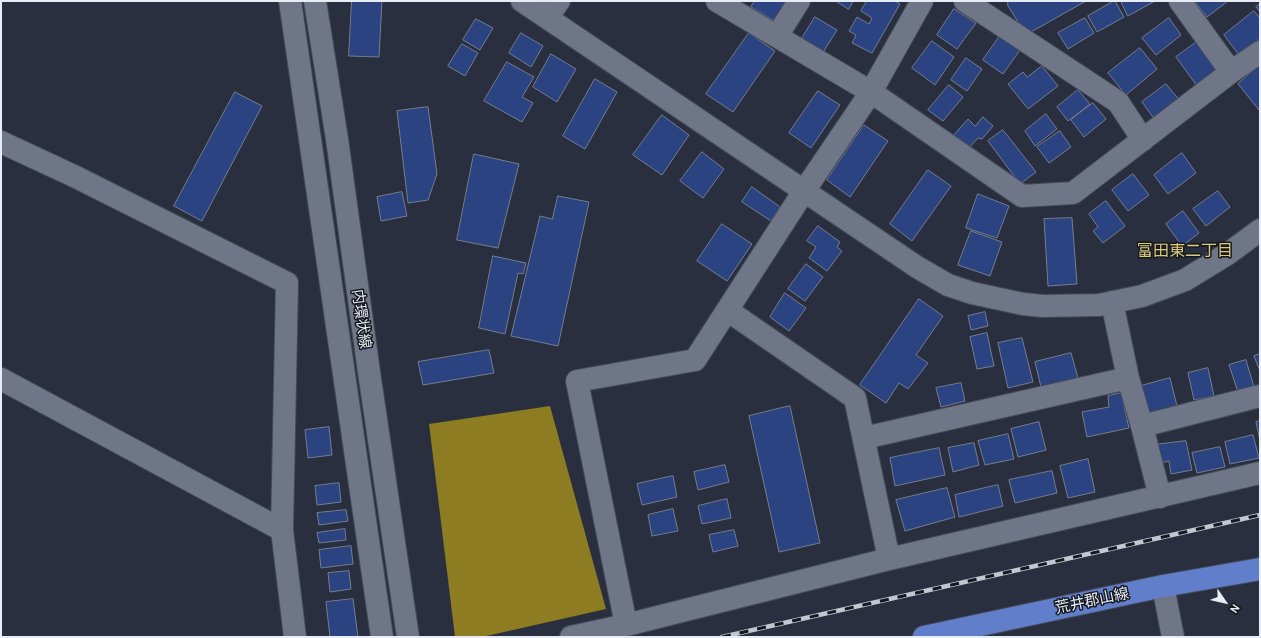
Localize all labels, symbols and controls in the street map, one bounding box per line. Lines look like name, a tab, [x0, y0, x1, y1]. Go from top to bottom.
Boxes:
district label: 富田東二丁目	[1137, 241, 1233, 261]
street label: 内環状線	[348, 288, 374, 350]
north arrow	[1205, 582, 1245, 622]
street label: 荒井郡山線	[1053, 584, 1131, 618]
text: N	[1227, 602, 1243, 616]

